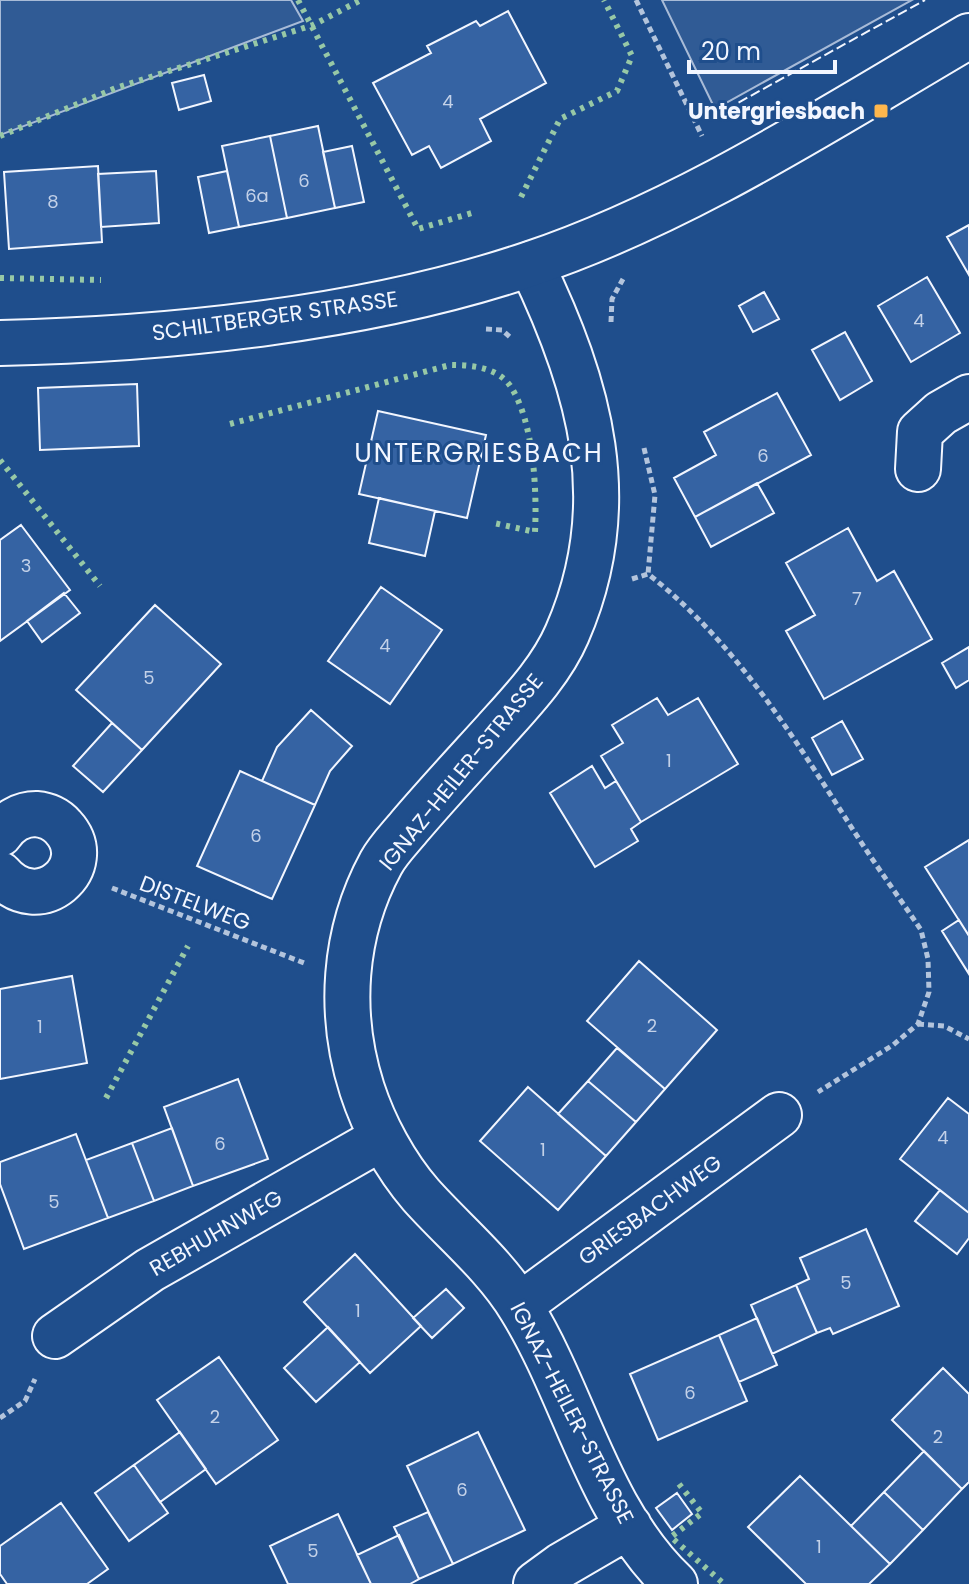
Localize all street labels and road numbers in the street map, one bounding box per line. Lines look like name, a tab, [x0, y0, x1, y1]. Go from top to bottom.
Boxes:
street label: SCHILTBERGER STRASSE	[150, 283, 400, 349]
street label: IGNAZ-HEILER-STRASSE	[372, 667, 550, 877]
street label: DISTELWEG	[135, 868, 255, 938]
street label: GRIESBACHWEG	[572, 1147, 728, 1273]
street label: REBHUHNWEG	[144, 1182, 288, 1284]
street label: IGNAZ-HEILER-STRASSE	[503, 1297, 641, 1529]

